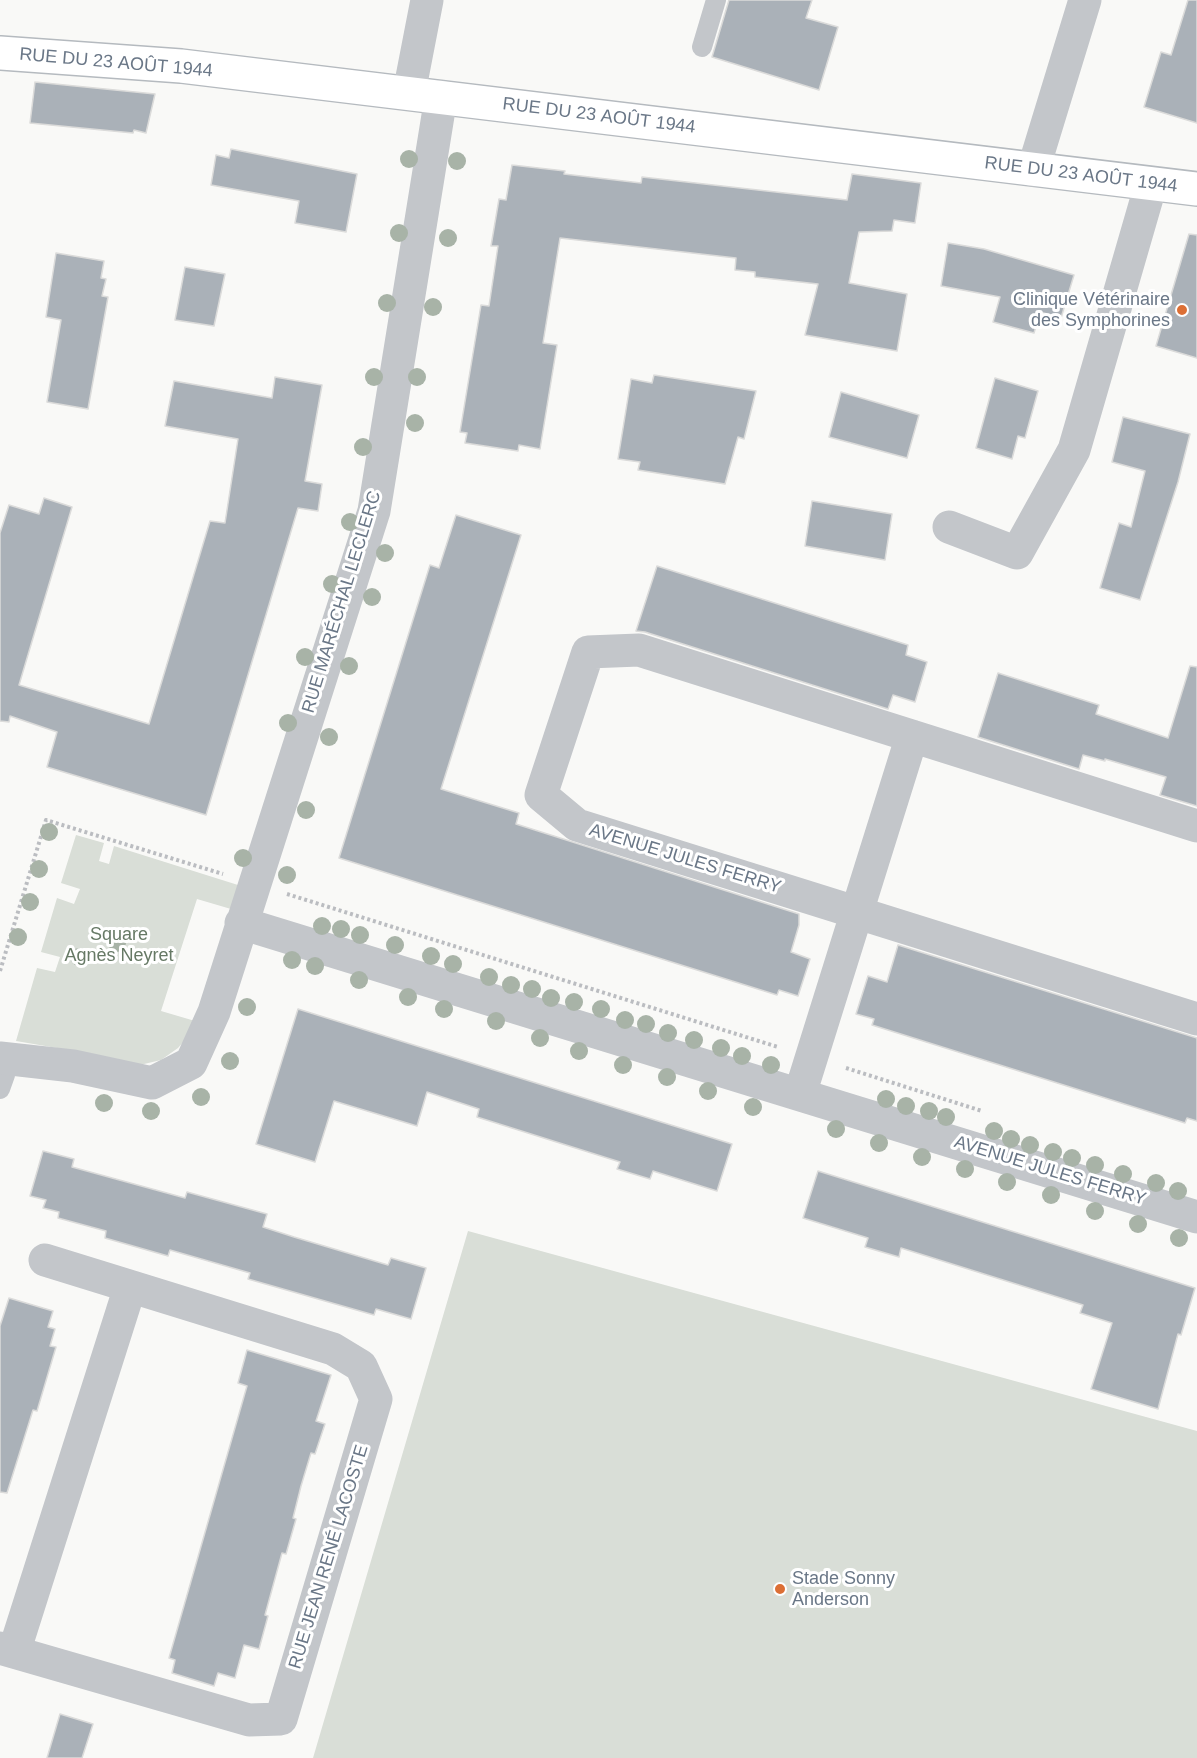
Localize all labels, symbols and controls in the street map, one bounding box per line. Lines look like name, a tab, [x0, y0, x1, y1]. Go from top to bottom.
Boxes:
street label: RUE DU 23 AOÛT 1944	[18, 44, 214, 82]
street label: RUE DU 23 AOÛT 1944	[501, 93, 697, 139]
street label: RUE DU 23 AOÛT 1944	[983, 152, 1179, 198]
place label: Clinique Vétérinaire des Symphorines	[1013, 289, 1170, 332]
marker: Clinique Vétérinaire des Symphorines	[1175, 303, 1189, 317]
street label: RUE MARÉCHAL LECLERC	[298, 488, 386, 716]
street label: AVENUE JULES FERRY	[587, 820, 783, 898]
park label: Square Agnès Neyret	[64, 924, 174, 966]
street label: AVENUE JULES FERRY	[952, 1132, 1148, 1210]
street label: RUE JEAN RENÉ LACOSTE	[285, 1442, 373, 1672]
place label: Stade Sonny Anderson	[792, 1568, 895, 1610]
marker: Stade Sonny Anderson	[773, 1582, 787, 1596]

